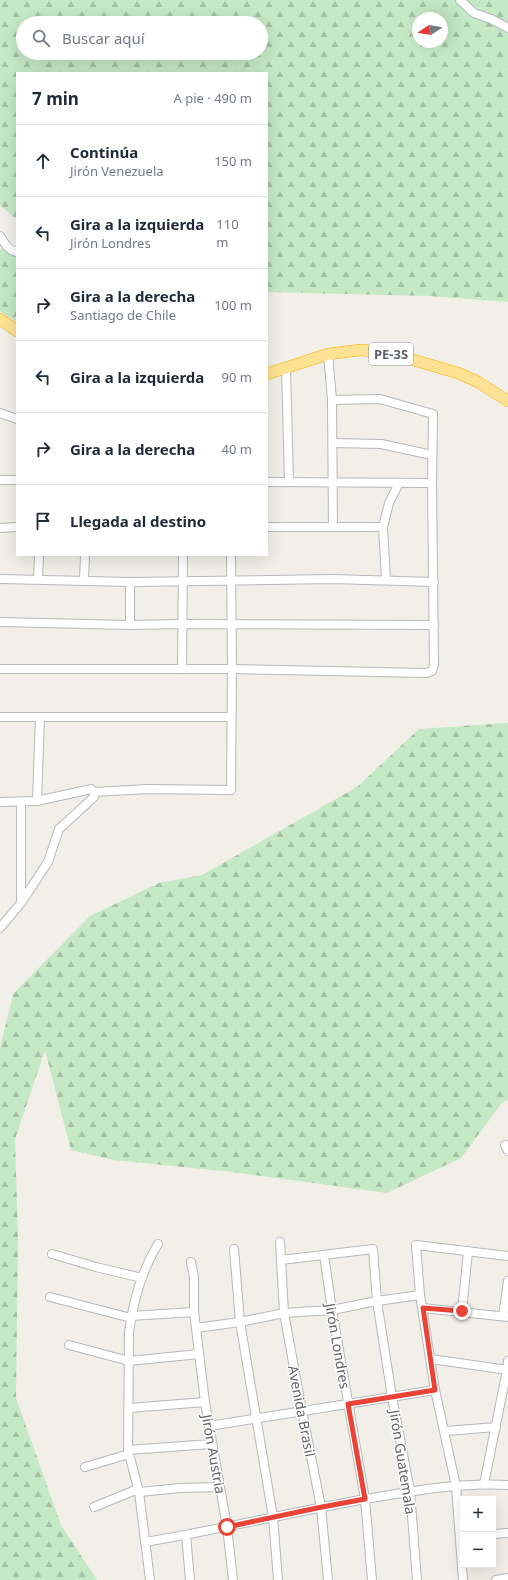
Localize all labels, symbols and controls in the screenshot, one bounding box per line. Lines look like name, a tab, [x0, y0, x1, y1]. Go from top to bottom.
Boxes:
north arrow	[412, 12, 448, 48]
search box	[16, 16, 268, 60]
icon: search	[30, 27, 52, 49]
text: Buscar aquí	[62, 28, 145, 48]
text: 7 min	[32, 87, 79, 110]
text: A pie · 490 m	[174, 89, 252, 107]
text: Continúa	[70, 142, 138, 162]
icon: ahead	[32, 150, 54, 172]
text: 150 m	[214, 152, 252, 170]
text: Jirón Venezuela	[70, 162, 164, 180]
text: Gira a la izquierda	[70, 214, 204, 234]
text: 110 m	[216, 215, 239, 251]
icon: left	[32, 222, 54, 244]
text: Jirón Londres	[70, 234, 151, 252]
text: Gira a la derecha	[70, 286, 195, 306]
icon: right	[32, 294, 54, 316]
text: 100 m	[214, 296, 252, 314]
text: Santiago de Chile	[70, 306, 176, 324]
road number: PE-3S	[369, 343, 413, 365]
icon: left	[32, 366, 54, 388]
text: Gira a la izquierda	[70, 367, 204, 387]
text: 90 m	[222, 368, 252, 386]
icon: right	[32, 438, 54, 460]
text: Gira a la derecha	[70, 439, 195, 459]
text: 40 m	[222, 440, 252, 458]
icon: arrive	[32, 510, 54, 532]
text: Llegada al destino	[70, 511, 206, 531]
street label: Jirón Londres	[321, 1300, 355, 1391]
route end	[453, 1302, 471, 1320]
street label: Avenida Brasil	[284, 1364, 320, 1458]
street label: Jirón Guatemala	[385, 1406, 421, 1516]
street label: Jirón Austria	[197, 1411, 230, 1495]
map controls	[460, 1496, 496, 1568]
button: +	[460, 1496, 496, 1532]
route start	[218, 1518, 236, 1536]
button: −	[460, 1532, 496, 1568]

